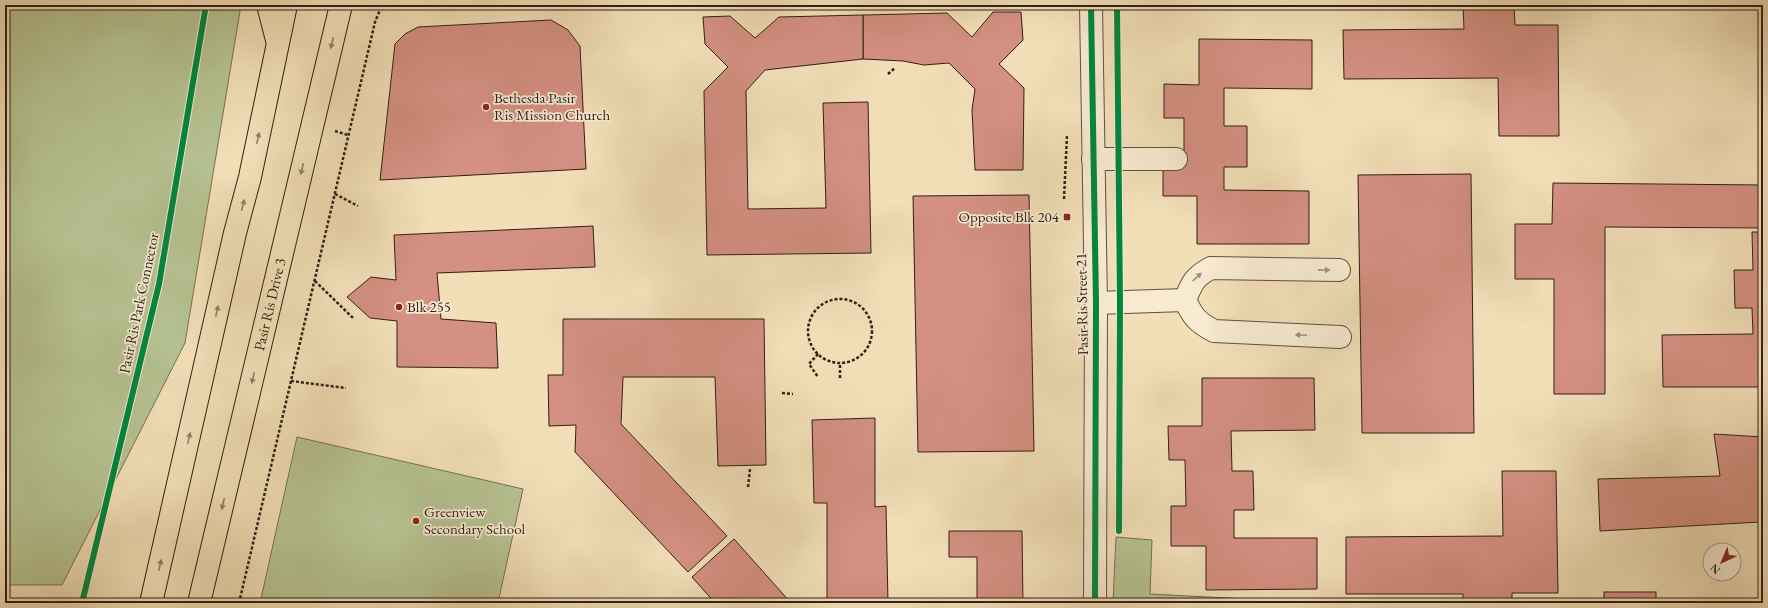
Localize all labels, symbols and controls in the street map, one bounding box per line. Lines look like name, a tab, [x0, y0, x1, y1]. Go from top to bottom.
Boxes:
one-way arrow	[329, 37, 335, 49]
place label: Bethesda Pasir Ris Mission Church	[494, 88, 611, 124]
marker: Bethesda Pasir Ris Mission Church	[481, 102, 491, 112]
one-way arrow	[256, 132, 262, 145]
one-way arrow	[299, 163, 305, 176]
one-way arrow	[240, 199, 246, 211]
place label: Opposite Blk 204	[958, 207, 1060, 226]
marker: Opposite Blk 204	[1062, 212, 1072, 222]
street label: Pasir Ris Park Connector	[114, 231, 163, 375]
street label: Pasir Ris Street 21	[1071, 253, 1092, 355]
street label: Pasir Ris Drive 3	[249, 256, 290, 352]
one-way arrow	[1318, 267, 1331, 273]
one-way arrow	[1192, 272, 1202, 282]
place label: Blk 255	[407, 297, 451, 316]
marker: Blk 255	[394, 302, 404, 312]
one-way arrow	[215, 305, 221, 318]
one-way arrow	[1294, 332, 1307, 338]
one-way arrow	[250, 372, 256, 384]
one-way arrow	[186, 432, 192, 444]
one-way arrow	[219, 498, 225, 510]
place label: Greenview Secondary School	[424, 502, 525, 538]
marker: Greenview Secondary School	[411, 516, 421, 526]
north arrow	[1702, 542, 1742, 582]
one-way arrow	[157, 559, 163, 571]
text: N	[1707, 561, 1723, 577]

